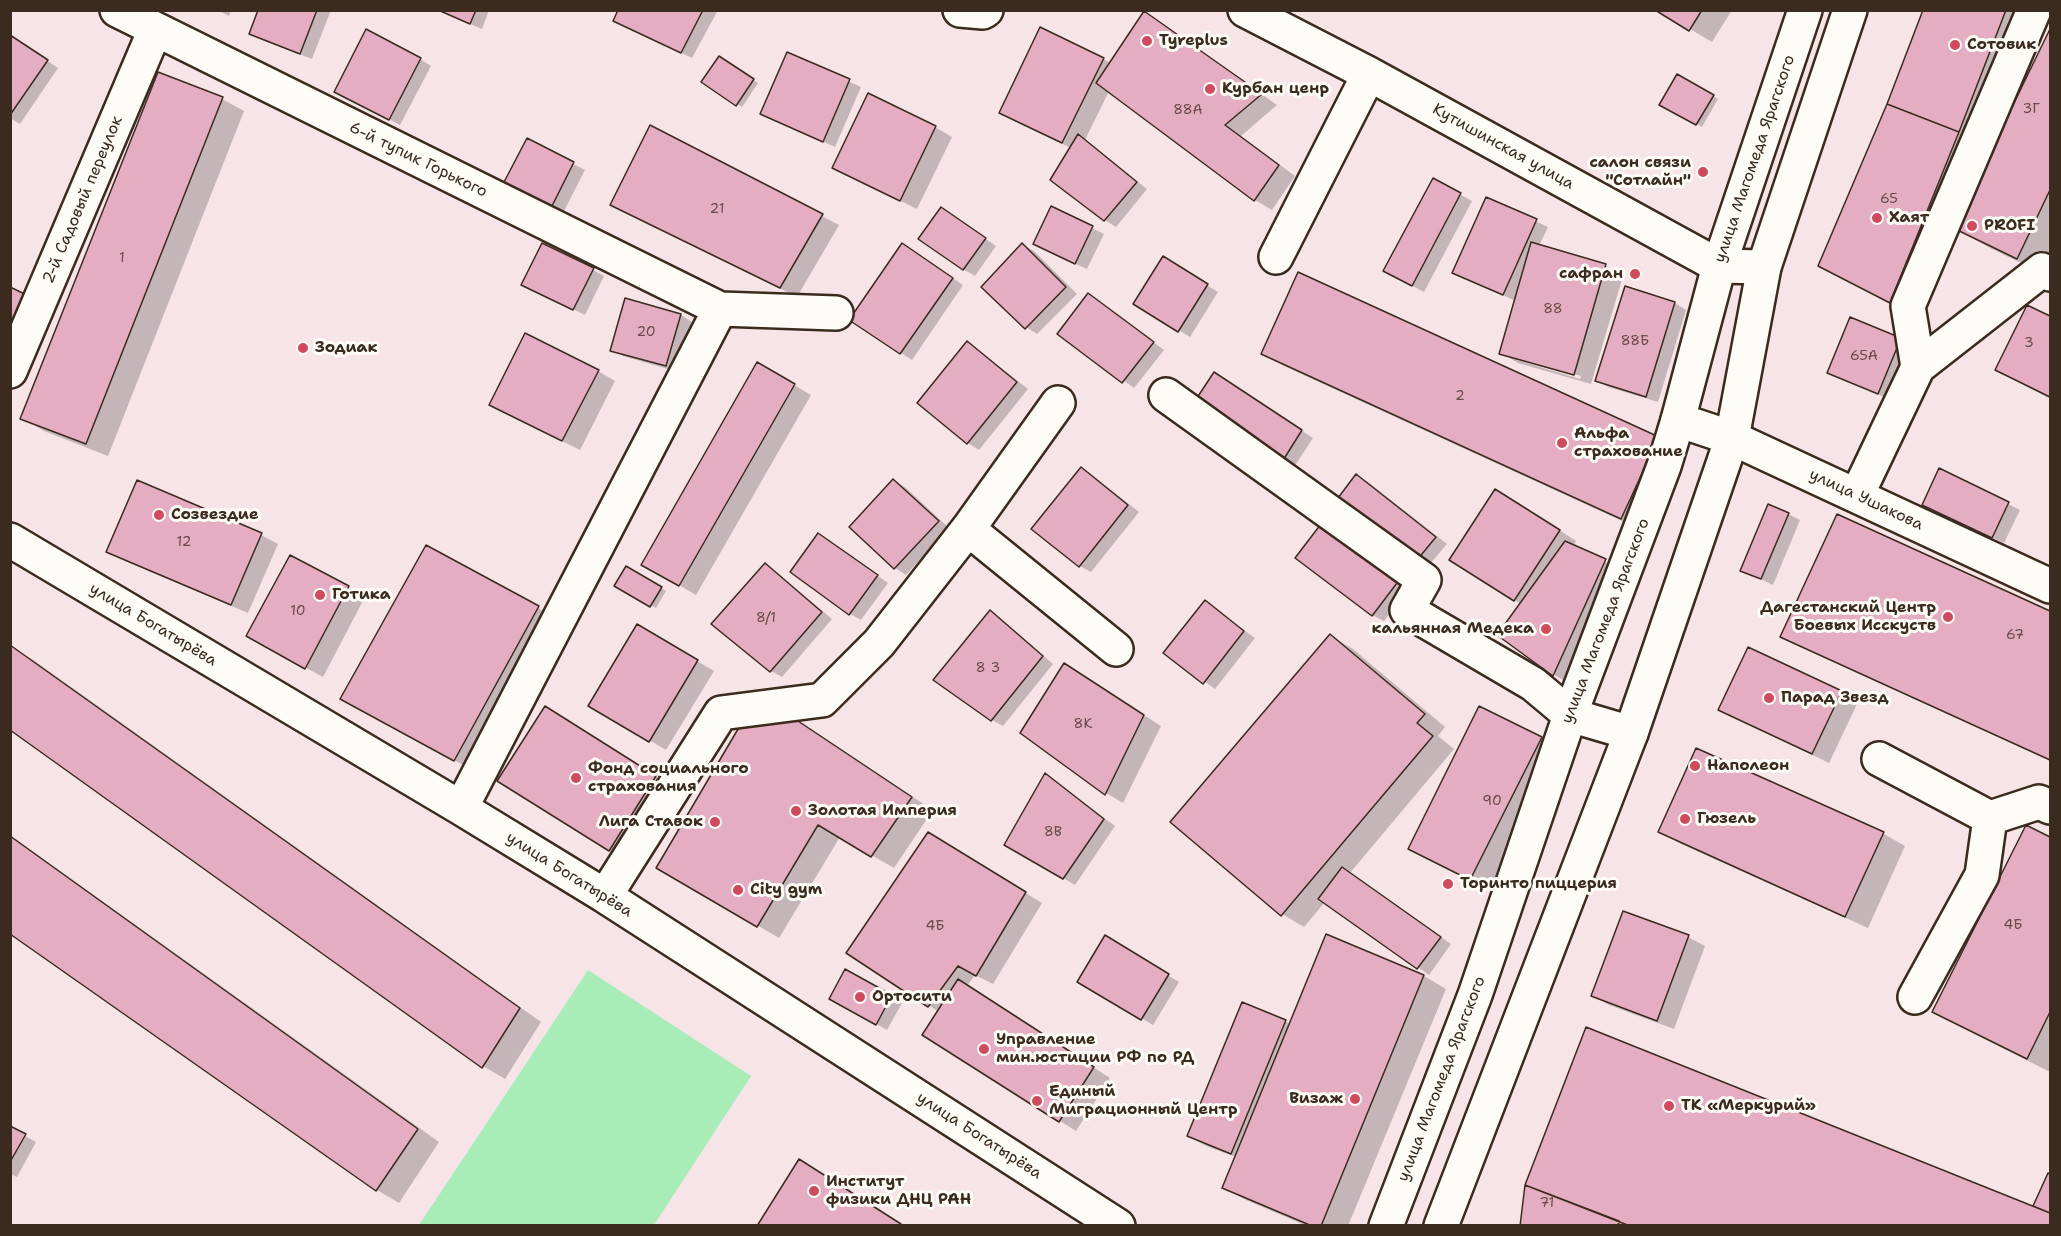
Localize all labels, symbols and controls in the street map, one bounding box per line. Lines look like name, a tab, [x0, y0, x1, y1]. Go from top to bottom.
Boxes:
place label: Tyreplus	[1159, 31, 1228, 51]
marker: Tyreplus	[1140, 34, 1154, 48]
place label: Сотовик	[1967, 35, 2036, 55]
marker: Сотовик	[1948, 38, 1962, 52]
street label: улица Магомеда Ярагского	[1710, 53, 1800, 265]
place label: Курбан ценр	[1222, 79, 1329, 99]
marker: Курбан ценр	[1203, 82, 1217, 96]
street label: Кутишинская улица	[1429, 100, 1577, 194]
house number: 3Г	[2022, 101, 2040, 117]
house number: 88А	[1173, 102, 1203, 118]
street label: 2-й Садовый переулок	[39, 113, 127, 287]
street label: 6-й тупик Горького	[346, 118, 490, 202]
place label: салон связи "Сотлайн"	[1589, 153, 1691, 191]
marker: салон связи "Сотлайн"	[1696, 165, 1710, 179]
house number: 65	[1880, 191, 1898, 207]
house number: 21	[710, 201, 724, 217]
place label: Хаят	[1889, 208, 1929, 228]
marker: Хаят	[1870, 211, 1884, 225]
place label: PROFI	[1984, 216, 2035, 236]
marker: PROFI	[1965, 219, 1979, 233]
house number: 1	[119, 250, 125, 266]
place label: сафран	[1559, 264, 1623, 284]
marker: сафран	[1628, 267, 1642, 281]
house number: 88	[1543, 301, 1563, 317]
house number: 20	[636, 324, 656, 340]
house number: 88Б	[1621, 333, 1649, 349]
house number: 3	[2024, 335, 2034, 351]
place label: Зодиак	[315, 338, 378, 358]
marker: Зодиак	[296, 341, 310, 355]
house number: 65А	[1850, 348, 1878, 364]
house number: 2	[1455, 388, 1465, 404]
place label: Альфа страхование	[1574, 424, 1683, 462]
marker: Альфа страхование	[1555, 436, 1569, 450]
street label: улица Ушакова	[1806, 465, 1926, 535]
place label: Созвездие	[171, 505, 258, 525]
marker: Созвездие	[152, 508, 166, 522]
street label: улица Магомеда Ярагского	[1558, 516, 1654, 726]
house number: 12	[177, 534, 191, 550]
street label: улица Богатырёва	[86, 579, 220, 671]
place label: Готика	[332, 585, 391, 605]
marker: Готика	[313, 588, 327, 602]
place label: Дагестанский Центр Боевых Исскуств	[1760, 598, 1936, 636]
house number: 10	[290, 603, 306, 619]
house number: 8/1	[756, 610, 776, 626]
marker: Дагестанский Центр Боевых Исскуств	[1941, 610, 1955, 624]
place label: кальянная Медека	[1371, 619, 1534, 639]
marker: кальянная Медека	[1539, 622, 1553, 636]
house number: 67	[2006, 627, 2024, 643]
house number: 8 3	[976, 660, 1000, 676]
place label: Парад Звезд	[1781, 688, 1889, 708]
marker: Парад Звезд	[1762, 691, 1776, 705]
house number: 8К	[1074, 716, 1092, 732]
place label: Наполеон	[1707, 756, 1789, 776]
place label: Фонд социального страхования	[588, 759, 749, 797]
marker: Наполеон	[1688, 759, 1702, 773]
marker: Фонд социального страхования	[569, 771, 583, 785]
house number: 90	[1482, 793, 1502, 809]
place label: Золотая Империя	[808, 801, 957, 821]
marker: Золотая Империя	[789, 804, 803, 818]
place label: Гюзель	[1697, 809, 1756, 829]
place label: Лига Ставок	[599, 812, 703, 832]
marker: Гюзель	[1678, 812, 1692, 826]
marker: Лига Ставок	[708, 815, 722, 829]
house number: 8В	[1044, 824, 1062, 840]
street label: улица Богатырёва	[502, 828, 636, 922]
place label: Торинто пиццерия	[1460, 874, 1617, 894]
marker: Торинто пиццерия	[1441, 877, 1455, 891]
place label: City gym	[750, 880, 822, 900]
marker: City gym	[731, 883, 745, 897]
house number: 4Б	[2003, 917, 2023, 933]
house number: 4Б	[925, 918, 945, 934]
street label: улица Магомеда Ярагского	[1394, 974, 1490, 1184]
place label: Ортосити	[872, 987, 952, 1007]
marker: Ортосити	[853, 990, 867, 1004]
place label: Управление мин.юстиции РФ по РД	[996, 1030, 1194, 1068]
marker: Управление мин.юстиции РФ по РД	[977, 1042, 991, 1056]
place label: Единый Миграционный Центр	[1049, 1082, 1237, 1120]
street label: улица Богатырёва	[913, 1088, 1045, 1184]
place label: Визаж	[1289, 1089, 1343, 1109]
marker: Визаж	[1348, 1092, 1362, 1106]
marker: Единый Миграционный Центр	[1030, 1094, 1044, 1108]
place label: ТК «Меркурий»	[1681, 1096, 1816, 1116]
marker: ТК «Меркурий»	[1662, 1099, 1676, 1113]
place label: Институт физики ДНЦ РАН	[826, 1172, 971, 1210]
marker: Институт физики ДНЦ РАН	[807, 1184, 821, 1198]
house number: 71	[1540, 1195, 1554, 1211]

